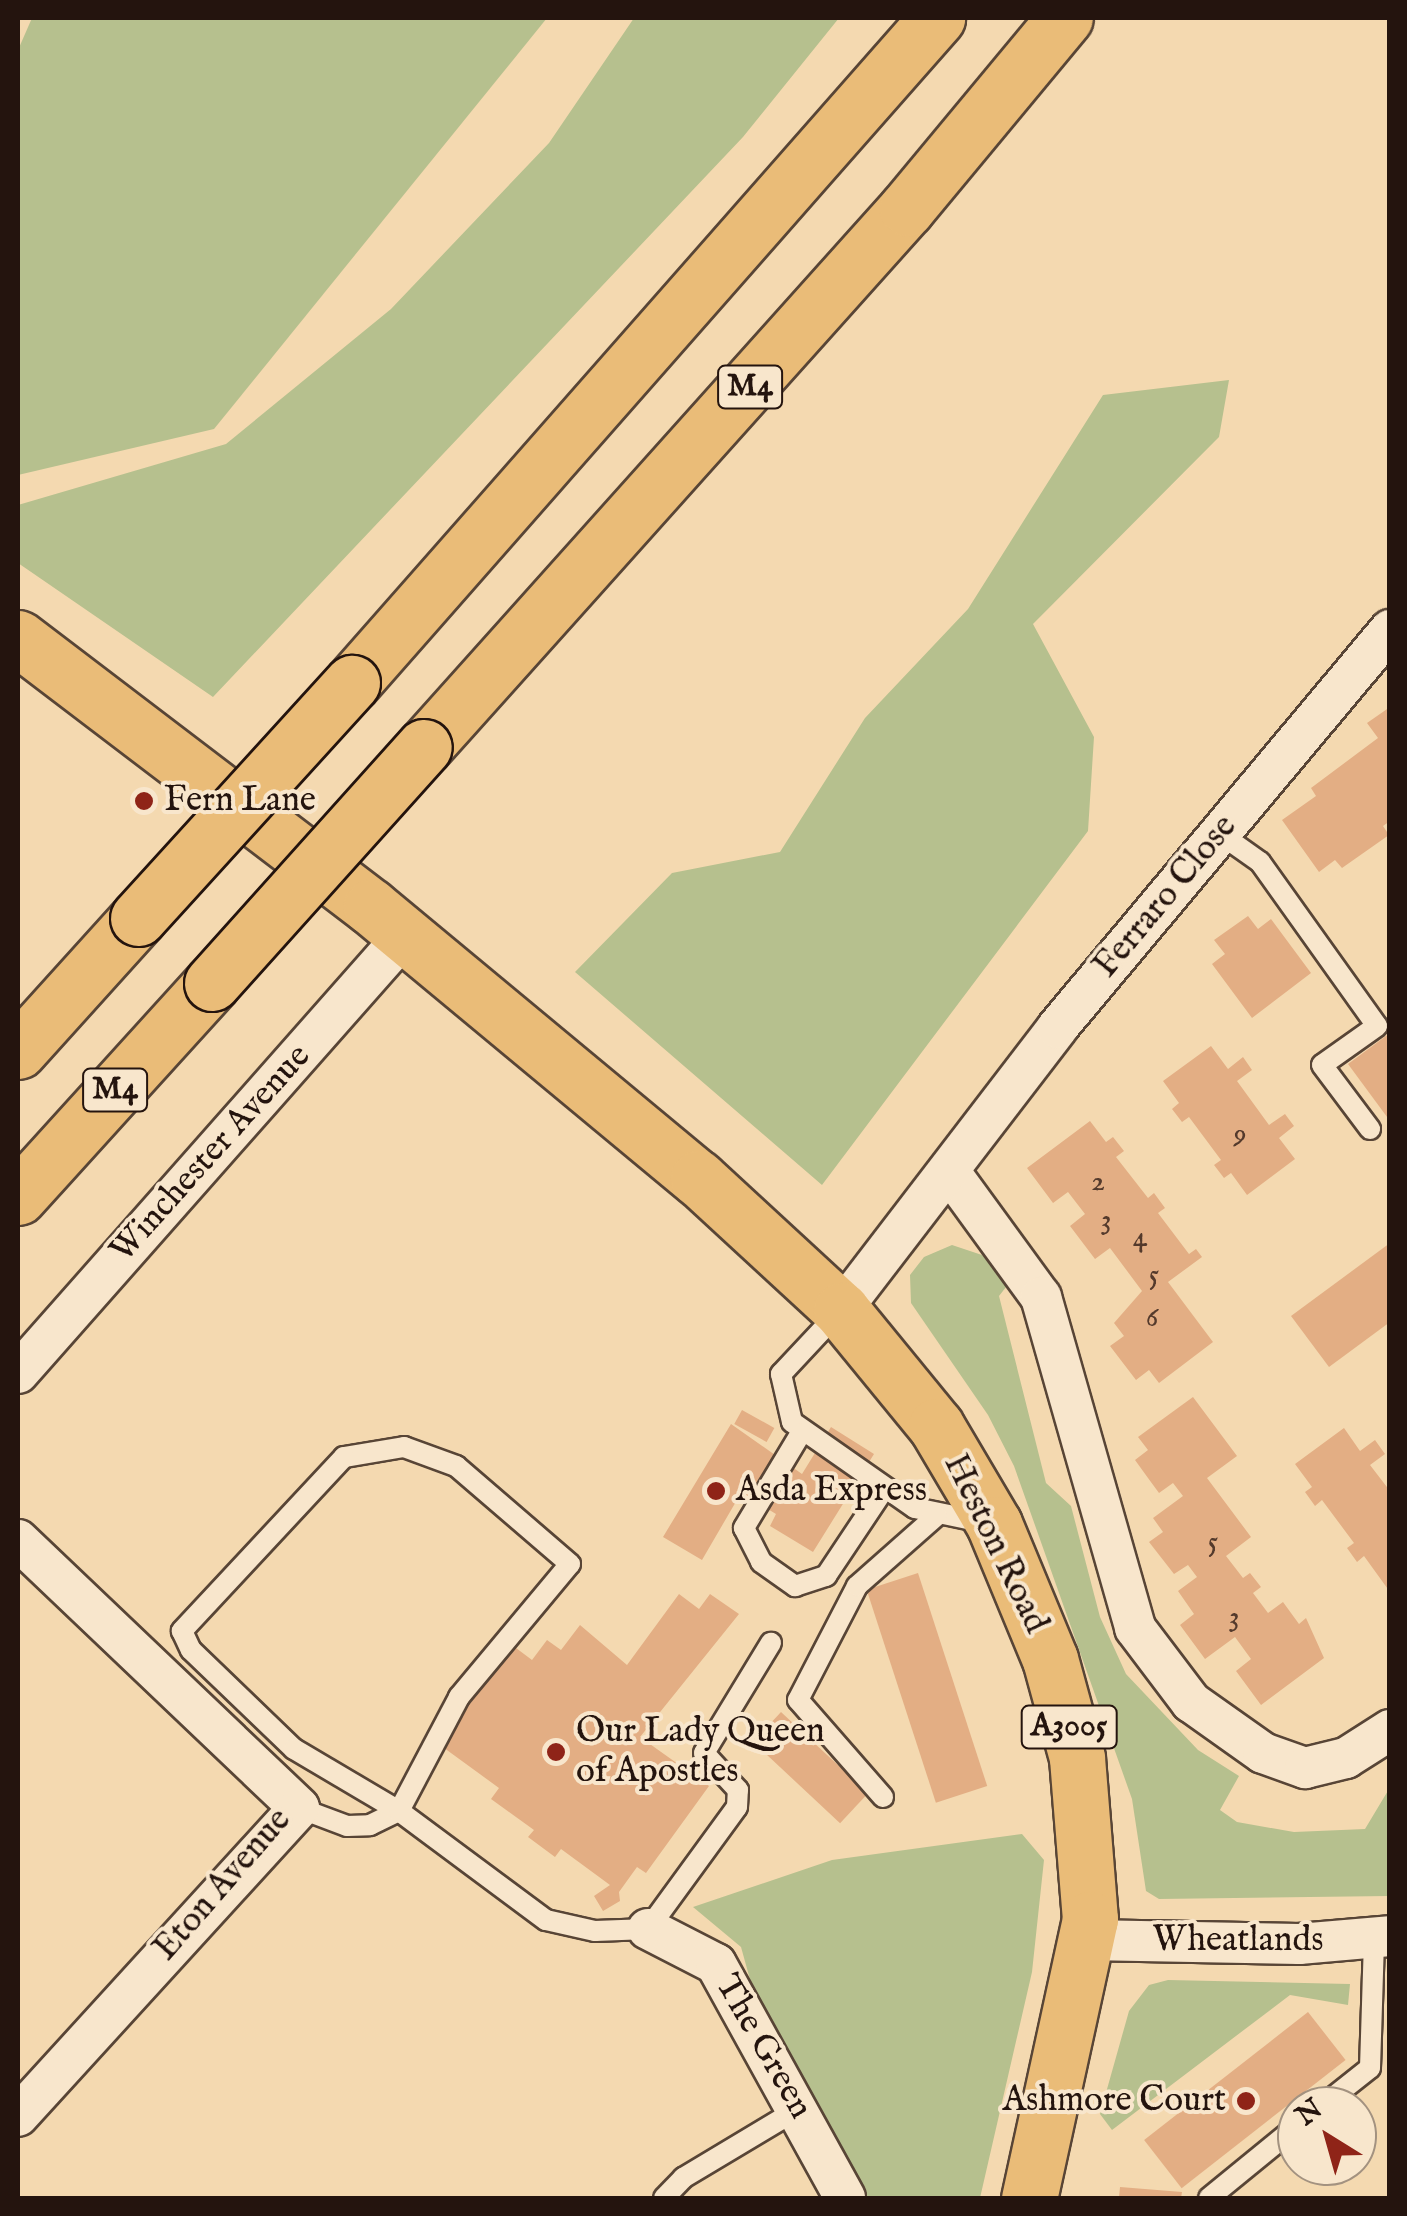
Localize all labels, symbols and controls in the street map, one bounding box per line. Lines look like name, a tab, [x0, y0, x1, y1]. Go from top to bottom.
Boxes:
road number: M4	[715, 360, 785, 414]
place label: Fern Lane	[164, 780, 316, 822]
marker: Fern Lane	[133, 790, 155, 812]
street label: Ferraro Close	[1086, 807, 1246, 987]
street label: Winchester Avenue	[102, 1036, 320, 1272]
road number: M4	[80, 1063, 150, 1117]
house number: 9	[1233, 1117, 1247, 1153]
house number: 2	[1091, 1164, 1105, 1200]
house number: 3	[1100, 1202, 1112, 1238]
house number: 4	[1133, 1220, 1147, 1256]
house number: 5	[1149, 1258, 1159, 1294]
house number: 6	[1146, 1300, 1158, 1336]
street label: Heston Road	[934, 1448, 1056, 1640]
place label: Asda Express	[736, 1470, 927, 1512]
marker: Asda Express	[705, 1480, 727, 1502]
house number: 5	[1208, 1525, 1218, 1561]
house number: 3	[1228, 1599, 1240, 1635]
road number: A3005	[1019, 1700, 1119, 1754]
place label: Our Lady Queen of Apostles	[576, 1711, 825, 1793]
marker: Our Lady Queen of Apostles	[545, 1741, 567, 1763]
street label: Eton Avenue	[145, 1800, 301, 1970]
street label: Wheatlands	[1153, 1920, 1323, 1962]
street label: The Green	[705, 1968, 821, 2126]
place label: Ashmore Court	[1002, 2080, 1226, 2122]
north arrow	[1277, 2086, 1377, 2186]
marker: Ashmore Court	[1235, 2090, 1257, 2112]
text: N	[1290, 2092, 1330, 2135]

